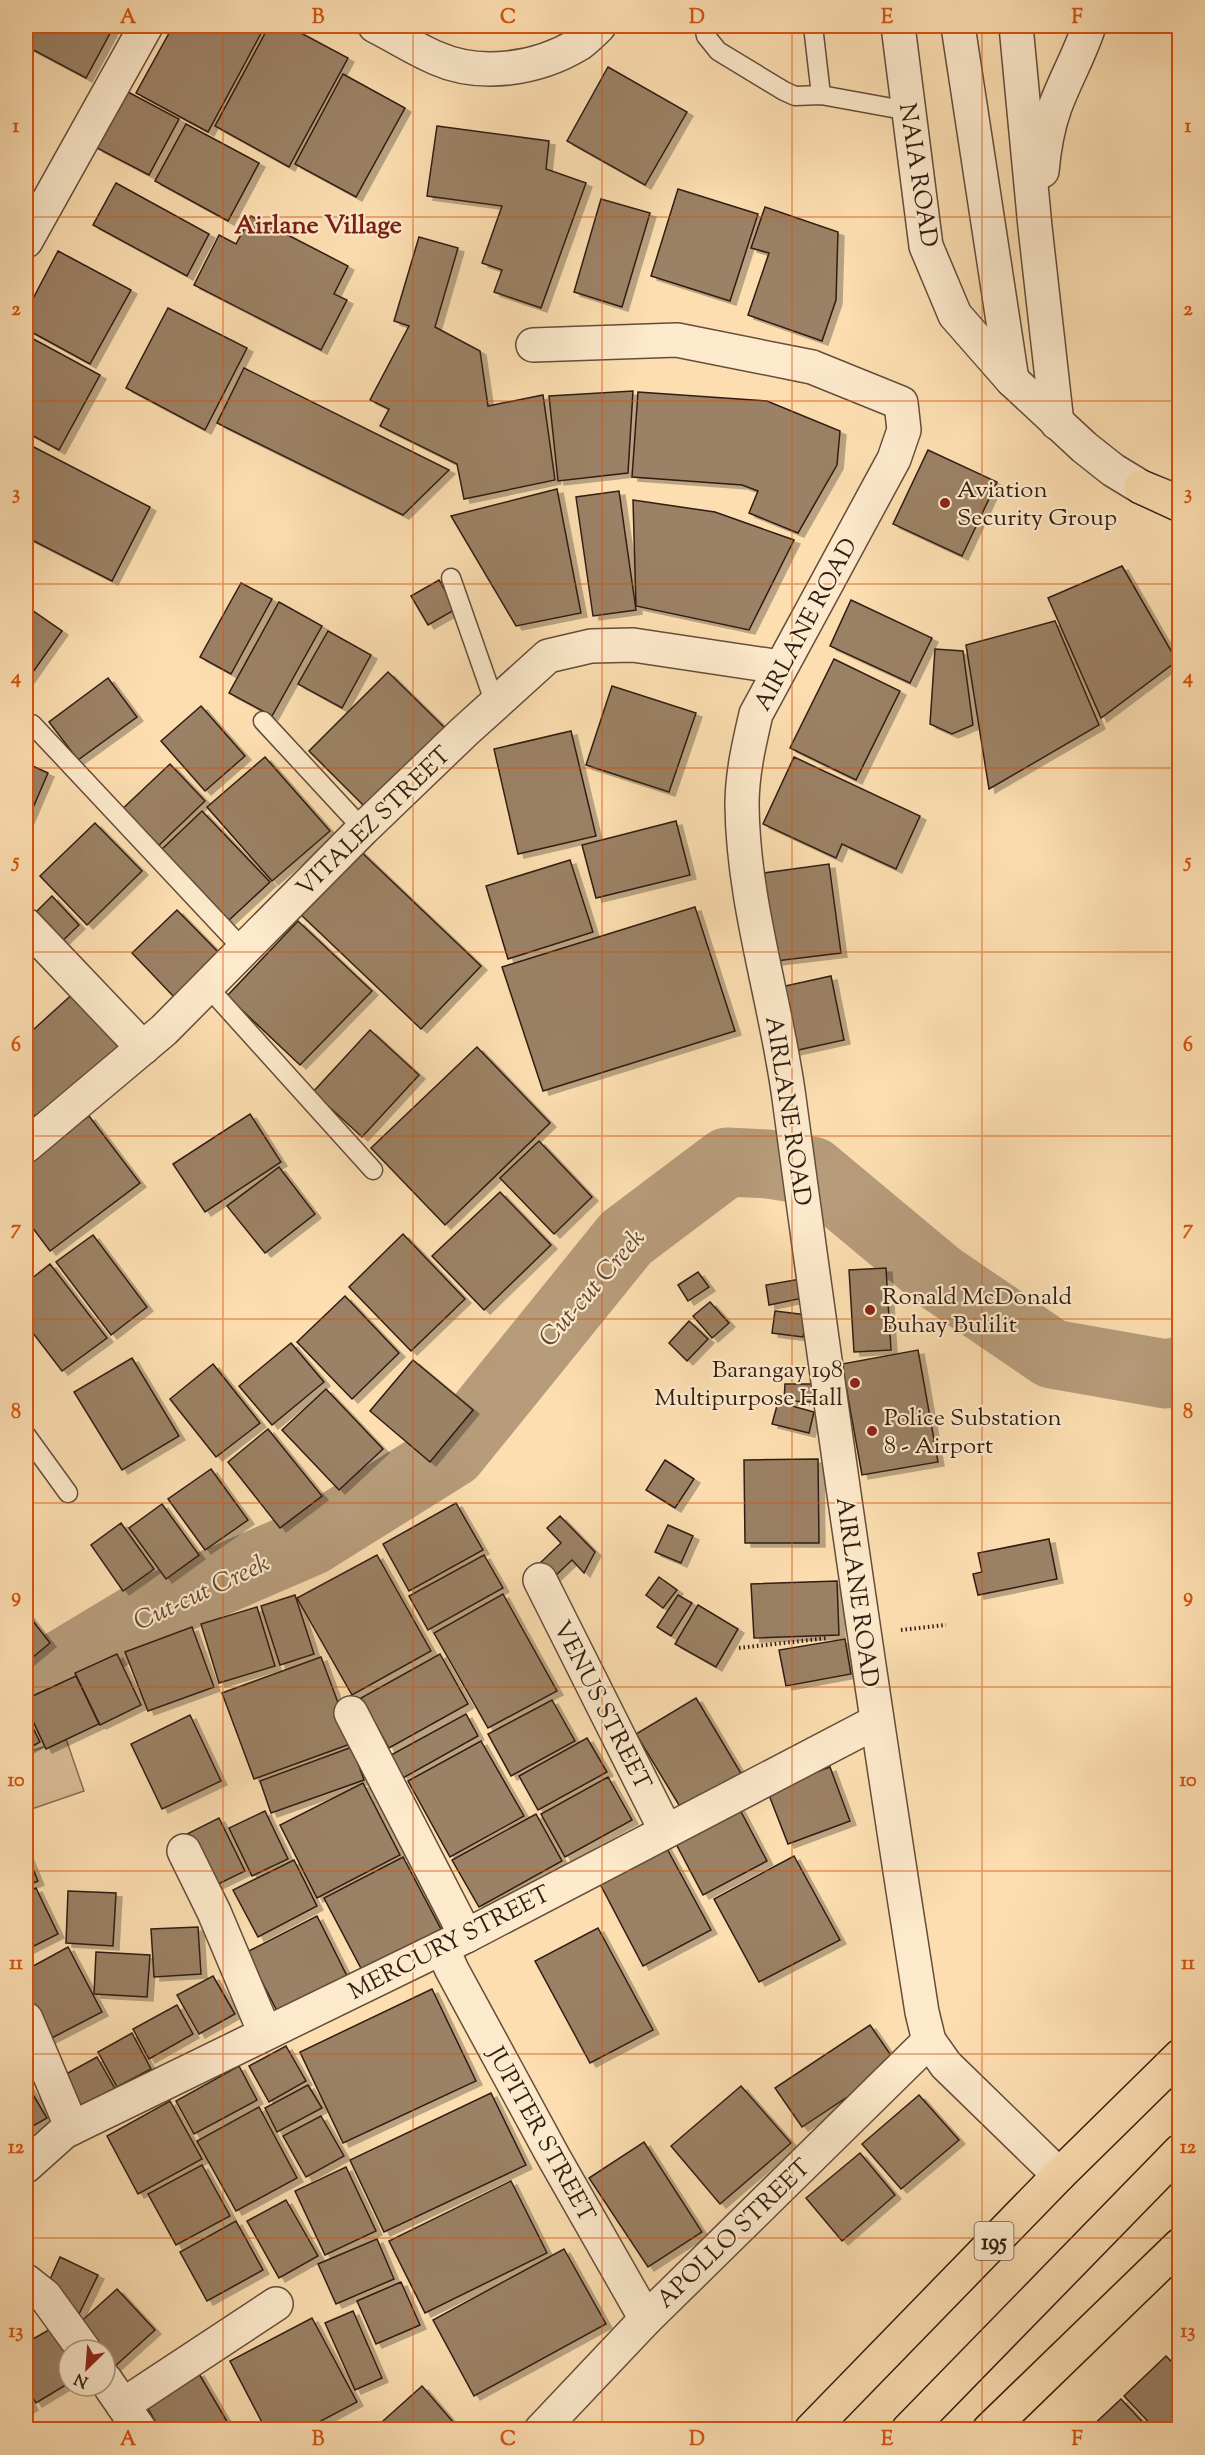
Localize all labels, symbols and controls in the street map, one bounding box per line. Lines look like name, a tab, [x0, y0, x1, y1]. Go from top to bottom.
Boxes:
text: A	[120, 4, 137, 33]
text: B	[312, 4, 325, 33]
text: C	[500, 4, 516, 33]
text: D	[689, 4, 705, 33]
text: E	[881, 4, 894, 33]
text: F	[1071, 4, 1083, 33]
street label: NAIA ROAD	[889, 101, 945, 250]
text: 1	[13, 113, 20, 142]
text: 1	[1185, 113, 1192, 142]
district label: Airlane Village	[234, 208, 402, 245]
text: 2	[11, 296, 21, 325]
text: 2	[1183, 296, 1193, 325]
place label: Aviation Security Group	[957, 474, 1117, 536]
text: 3	[12, 480, 20, 509]
text: 3	[1184, 480, 1192, 509]
marker: Aviation Security Group	[938, 496, 952, 510]
street label: AIRLANE ROAD	[747, 532, 867, 718]
text: 4	[10, 664, 21, 693]
text: 4	[1182, 664, 1193, 693]
street label: VITALEZ STREET	[289, 739, 459, 905]
text: 5	[11, 848, 20, 877]
text: 5	[1183, 848, 1192, 877]
street label: AIRLANE ROAD	[755, 1014, 819, 1209]
text: 6	[11, 1032, 21, 1061]
text: 6	[1183, 1032, 1193, 1061]
text: 7	[11, 1215, 22, 1244]
text: 7	[1183, 1215, 1194, 1244]
water label: Cut-cut Creek	[531, 1221, 655, 1356]
place label: Ronald McDonald Buhay Bulilit	[882, 1281, 1072, 1343]
marker: Ronald McDonald Buhay Bulilit	[863, 1303, 877, 1317]
place label: Barangay 198 Multipurpose Hall	[654, 1354, 843, 1416]
marker: Barangay 198 Multipurpose Hall	[848, 1376, 862, 1390]
text: 8	[11, 1399, 21, 1428]
text: 8	[1183, 1399, 1193, 1428]
place label: Police Substation 8 - Airport	[884, 1402, 1062, 1464]
marker: Police Substation 8 - Airport	[865, 1424, 879, 1438]
street label: AIRLANE ROAD	[826, 1495, 886, 1690]
water label: Cut-cut Creek	[128, 1546, 276, 1641]
text: 9	[11, 1583, 21, 1612]
text: 9	[1183, 1583, 1193, 1612]
street label: VENUS STREET	[544, 1615, 659, 1797]
text: 10	[7, 1767, 25, 1796]
text: 10	[1179, 1767, 1197, 1796]
street label: MERCURY STREET	[343, 1878, 557, 2009]
text: 11	[9, 1950, 23, 1979]
text: 11	[1181, 1950, 1195, 1979]
street label: JUPITER STREET	[477, 2039, 603, 2229]
text: 12	[8, 2134, 25, 2163]
text: 12	[1180, 2134, 1197, 2163]
street label: APOLLO STREET	[650, 2152, 819, 2317]
road number: 195	[974, 2222, 1014, 2260]
text: 13	[9, 2318, 23, 2347]
text: 13	[1181, 2318, 1195, 2347]
north arrow	[57, 2338, 117, 2398]
text: N	[71, 2366, 92, 2392]
text: A	[120, 2426, 137, 2455]
text: B	[312, 2426, 325, 2455]
text: C	[500, 2426, 516, 2455]
text: D	[689, 2426, 705, 2455]
text: E	[881, 2426, 894, 2455]
text: F	[1071, 2426, 1083, 2455]

